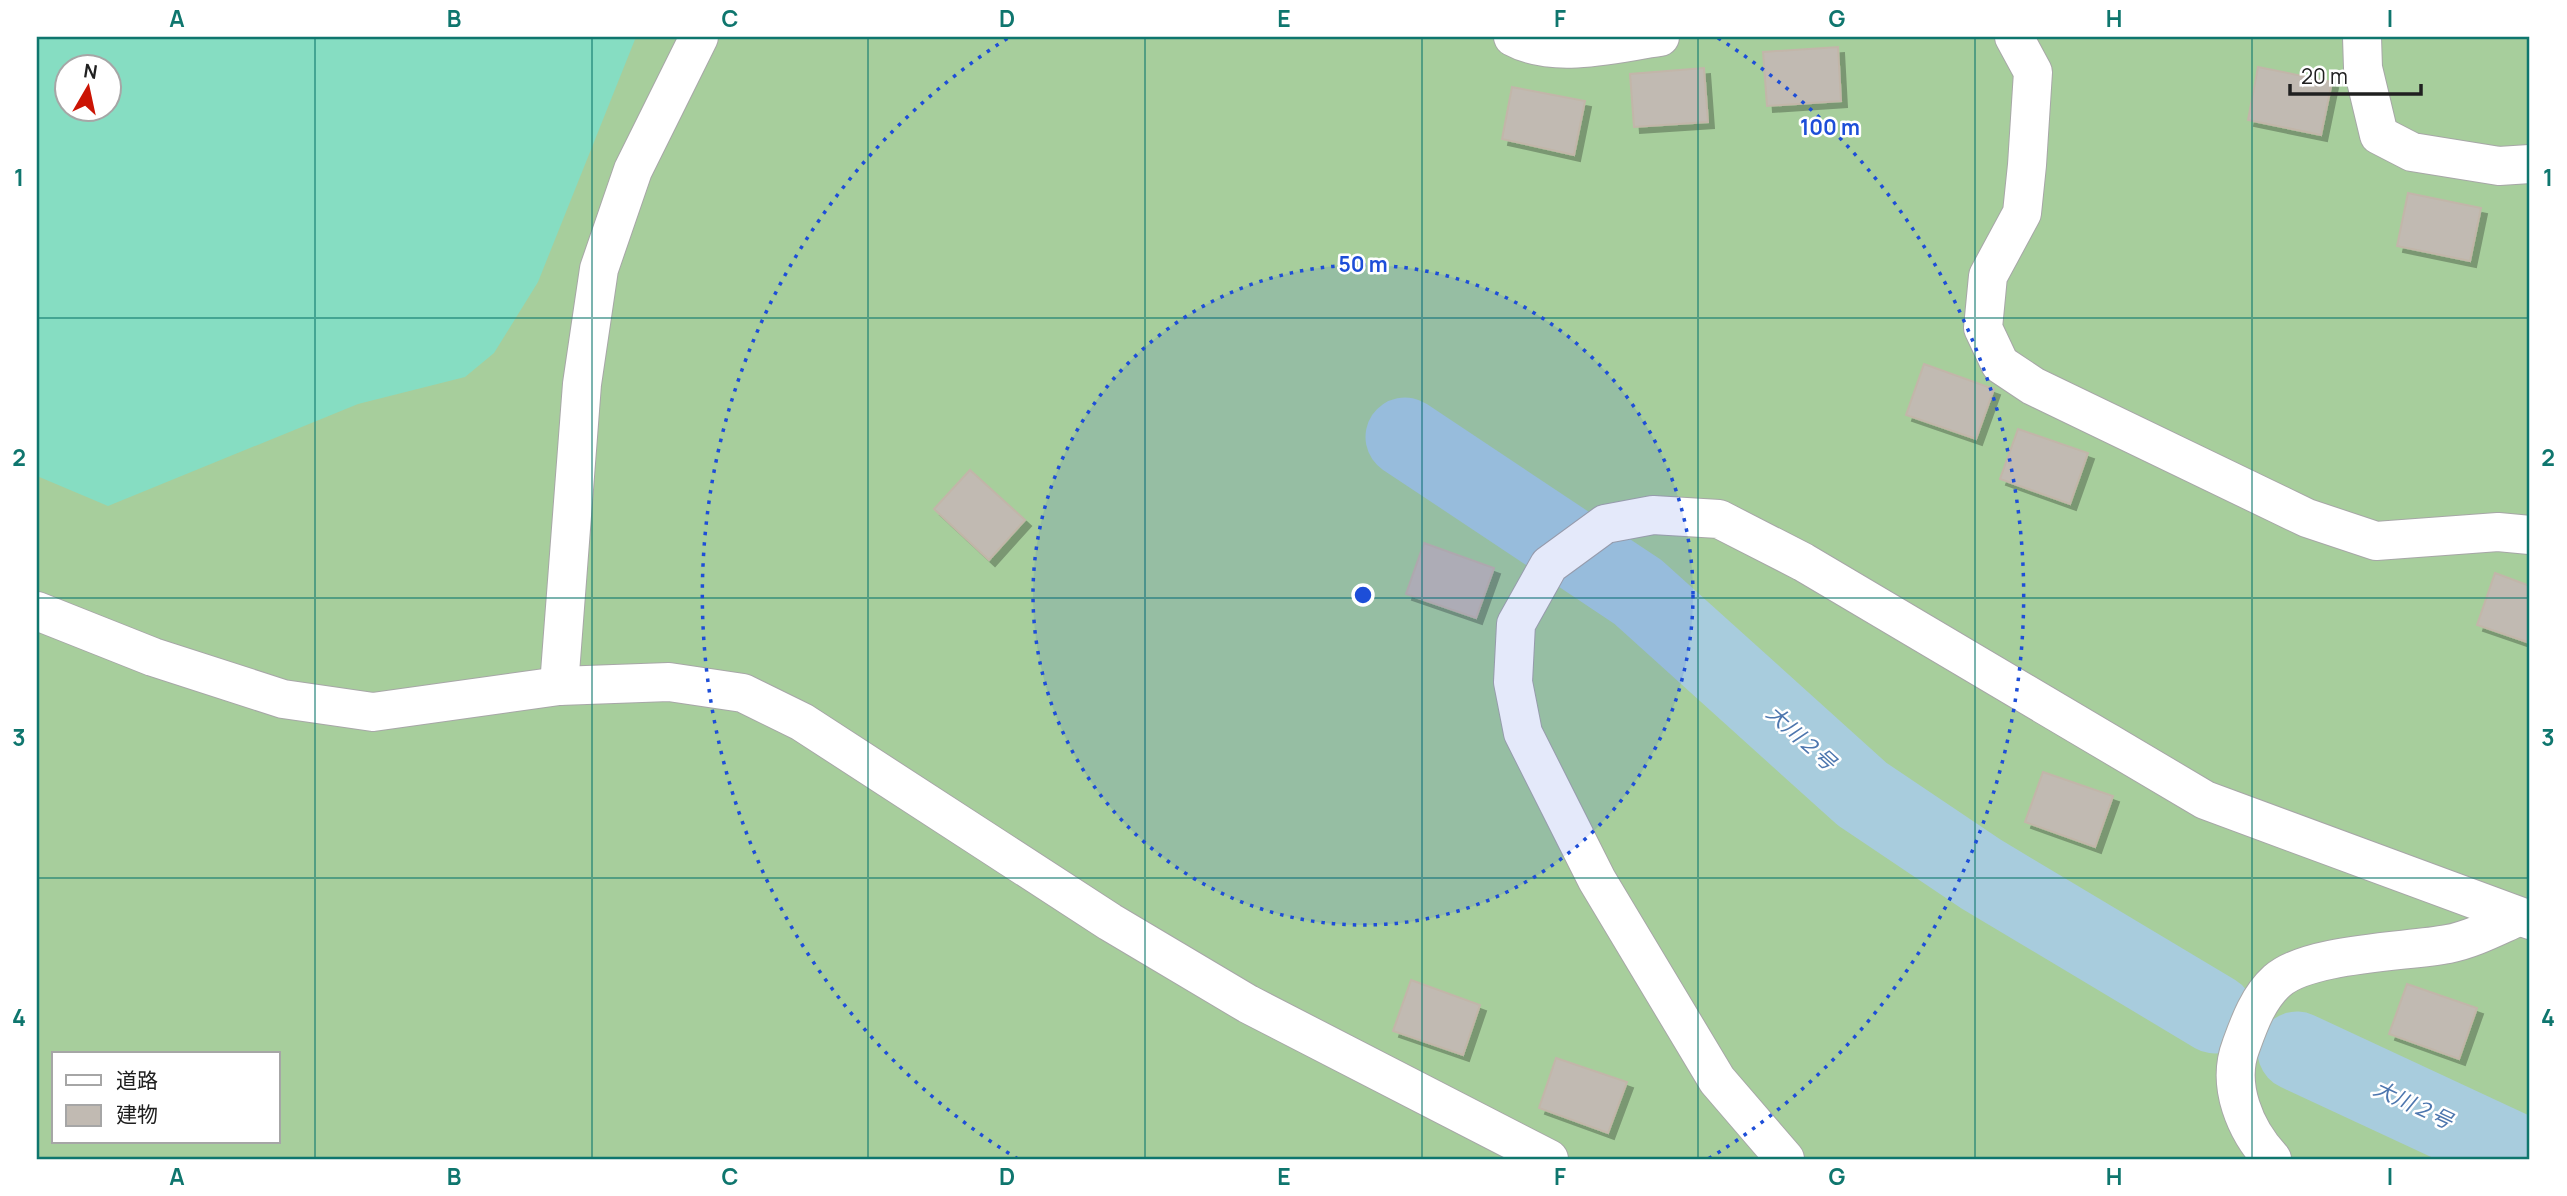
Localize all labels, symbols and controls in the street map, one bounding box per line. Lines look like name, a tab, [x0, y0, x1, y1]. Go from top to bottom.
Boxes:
text: A	[169, 2, 185, 34]
text: B	[447, 2, 461, 34]
text: C	[722, 2, 739, 34]
text: D	[999, 2, 1015, 34]
text: E	[1277, 2, 1291, 34]
text: F	[1554, 2, 1566, 34]
text: G	[1829, 2, 1846, 34]
text: H	[2106, 2, 2122, 34]
text: I	[2387, 2, 2393, 34]
north arrow	[52, 52, 122, 122]
scale bar	[2290, 52, 2422, 96]
text: N	[82, 57, 99, 85]
text: 20 m	[2301, 62, 2348, 90]
text: 100 m	[1800, 113, 1860, 141]
text: 1	[14, 161, 24, 193]
text: 1	[2543, 161, 2553, 193]
text: 50 m	[1338, 250, 1388, 278]
text: 2	[12, 441, 26, 473]
text: 2	[2541, 441, 2555, 473]
centre of rings	[1351, 583, 1375, 607]
water label: 大川２号	[1761, 699, 1844, 777]
text: 3	[12, 721, 26, 753]
text: 3	[2541, 721, 2555, 753]
text: 4	[12, 1001, 26, 1033]
text: 4	[2541, 1001, 2555, 1033]
legend	[52, 1052, 280, 1144]
text: 道路	[116, 1066, 158, 1094]
water label: 大川２号	[2369, 1074, 2459, 1135]
text: 建物	[116, 1100, 158, 1128]
text: A	[169, 1160, 185, 1192]
text: B	[447, 1160, 461, 1192]
text: C	[722, 1160, 739, 1192]
text: D	[999, 1160, 1015, 1192]
text: E	[1277, 1160, 1291, 1192]
text: F	[1554, 1160, 1566, 1192]
text: G	[1829, 1160, 1846, 1192]
text: H	[2106, 1160, 2122, 1192]
text: I	[2387, 1160, 2393, 1192]

